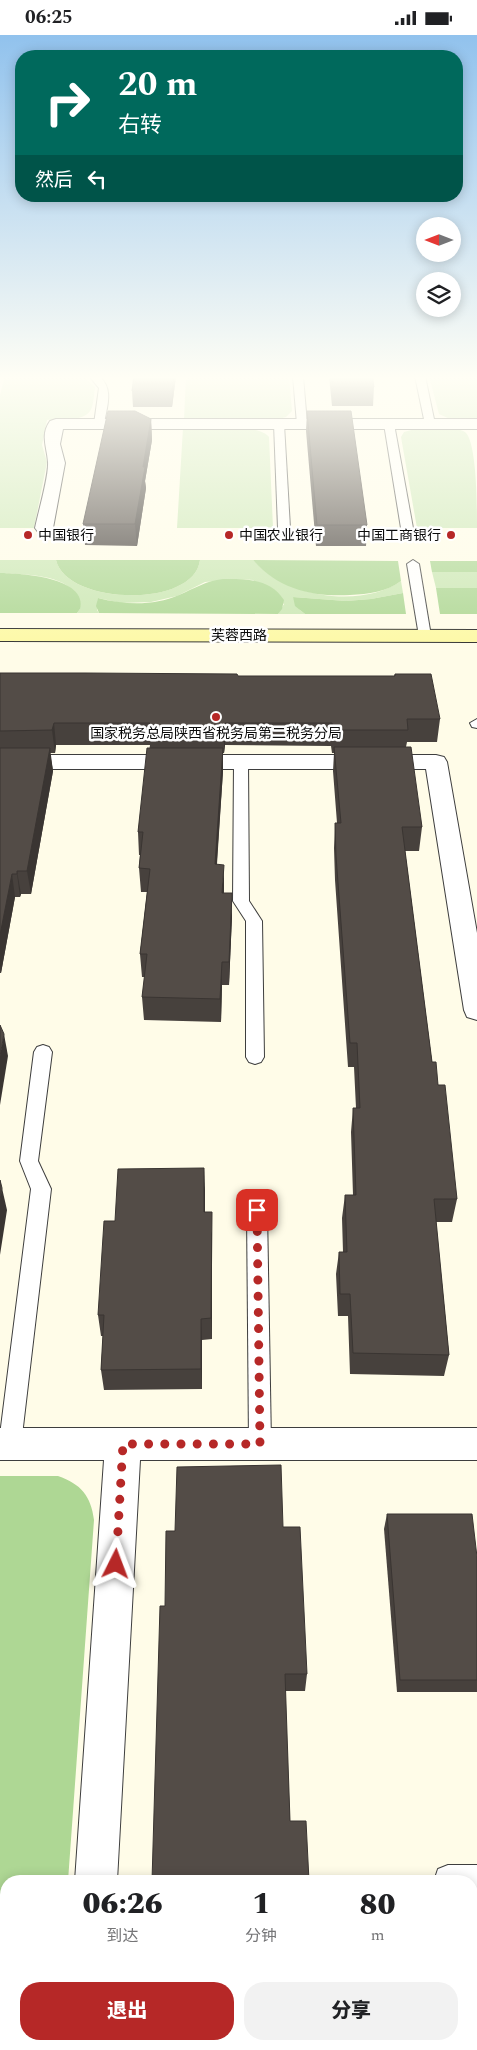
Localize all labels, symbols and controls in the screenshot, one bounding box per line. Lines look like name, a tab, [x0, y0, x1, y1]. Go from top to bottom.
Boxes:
text: 06:25	[25, 3, 73, 32]
text: 20 m	[118, 58, 198, 111]
icon: right	[35, 70, 100, 135]
text: 右转	[118, 109, 162, 142]
icon: left	[83, 165, 111, 193]
text: 然后	[35, 166, 73, 195]
north arrow	[416, 217, 461, 263]
map controls	[416, 217, 461, 317]
button: layers	[416, 272, 461, 317]
place label: 中国银行	[38, 525, 94, 546]
place label: 中国农业银行	[239, 525, 323, 546]
place label: 中国工商银行	[357, 525, 441, 546]
marker: 中国银行	[22, 529, 34, 541]
marker: 中国农业银行	[223, 529, 235, 541]
marker: 中国工商银行	[445, 529, 457, 541]
street label: 芙蓉西路	[211, 625, 267, 646]
marker: 国家税务总局陕西省税务局第二税务分局	[210, 711, 222, 723]
place label: 国家税务总局陕西省税务局第二税务分局	[90, 723, 342, 744]
pin	[236, 1189, 278, 1231]
icon: arrive	[243, 1196, 271, 1224]
position arrow	[89, 1537, 141, 1589]
text: 06:26	[82, 1881, 163, 1927]
text: 1	[252, 1881, 270, 1927]
text: 80	[360, 1882, 396, 1928]
text: m	[371, 1923, 384, 1947]
text: 到达	[107, 1924, 139, 1948]
text: 分钟	[245, 1924, 277, 1948]
button: 退出	[20, 1982, 234, 2040]
button: 分享	[244, 1982, 458, 2040]

